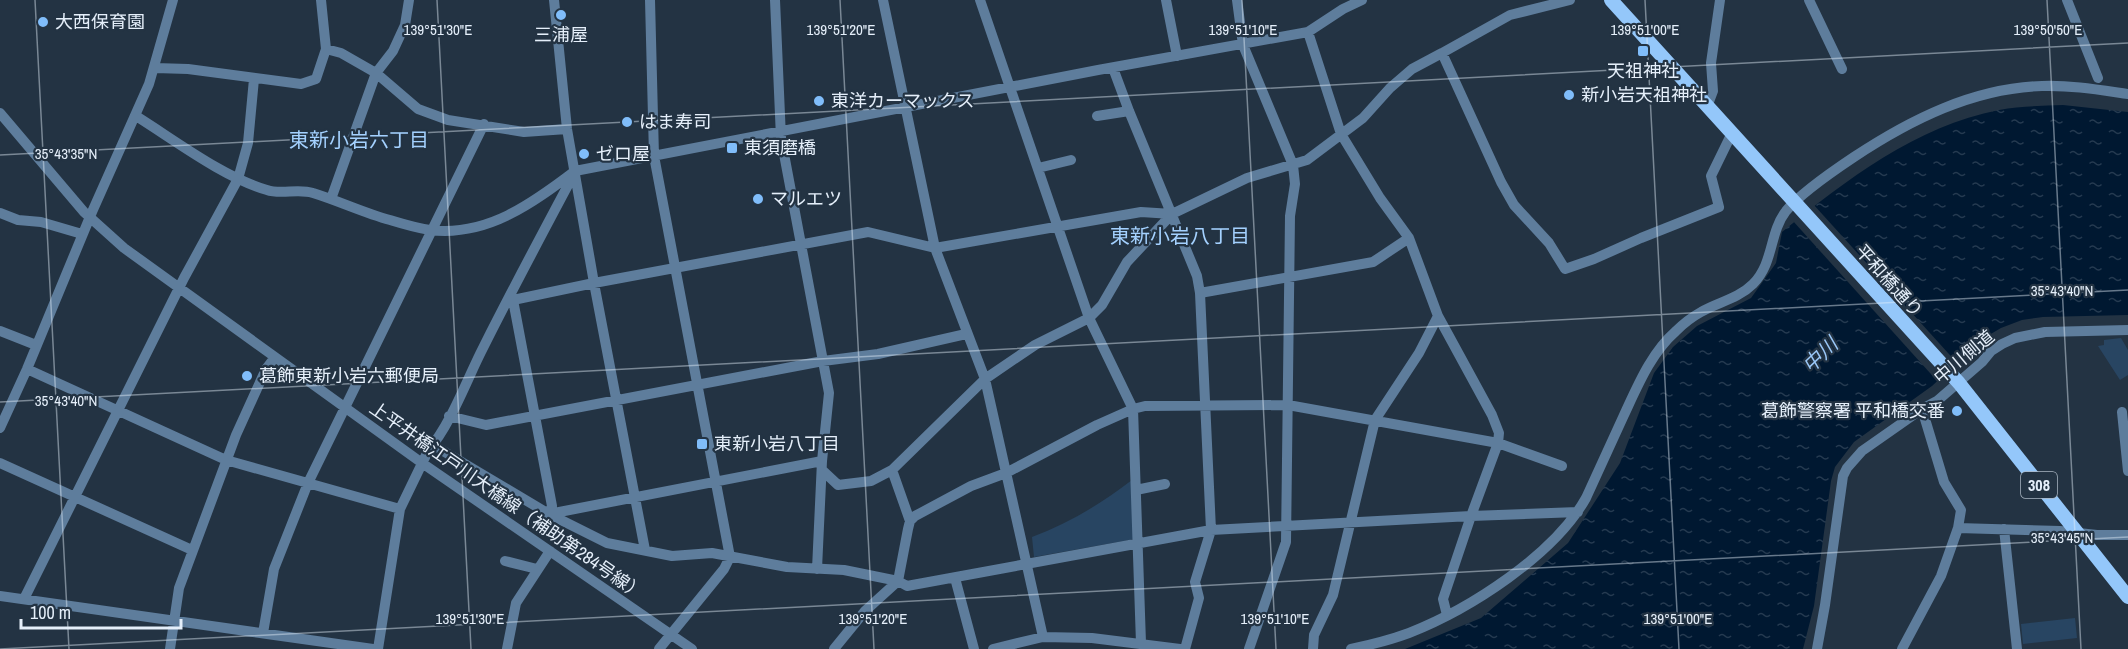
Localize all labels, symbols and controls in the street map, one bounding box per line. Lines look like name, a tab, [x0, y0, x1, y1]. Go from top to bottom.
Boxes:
marker: 三浦屋	[554, 8, 568, 22]
place label: 大西保育園	[55, 9, 145, 34]
marker: 大西保育園	[36, 15, 50, 29]
text: 139°51'30"E	[404, 19, 472, 40]
text: 139°51'20"E	[807, 19, 875, 40]
text: 139°51'10"E	[1209, 19, 1277, 40]
text: 139°51'00"E	[1611, 19, 1679, 40]
text: 139°50'50"E	[2014, 19, 2082, 40]
place label: 三浦屋	[534, 22, 588, 47]
marker: 天祖神社	[1636, 44, 1650, 58]
place label: 天祖神社	[1607, 58, 1679, 83]
place label: 新小岩天祖神社	[1581, 82, 1707, 107]
place label: 東洋カーマックス	[831, 88, 974, 113]
marker: 新小岩天祖神社	[1562, 88, 1576, 102]
marker: 東洋カーマックス	[812, 94, 826, 108]
place label: はま寿司	[639, 109, 711, 134]
marker: はま寿司	[620, 115, 634, 129]
district label: 東新小岩六丁目	[289, 126, 429, 153]
place label: 東須磨橋	[744, 135, 816, 160]
place label: ゼロ屋	[596, 141, 650, 166]
marker: 東須磨橋	[725, 141, 739, 155]
text: 35°43'35"N	[35, 143, 97, 164]
marker: ゼロ屋	[577, 147, 591, 161]
place label: マルエツ	[770, 186, 842, 211]
marker: マルエツ	[751, 192, 765, 206]
district label: 東新小岩八丁目	[1110, 222, 1250, 249]
street label: 平和橋通り	[1850, 239, 1929, 322]
text: 35°43'40"N	[2031, 280, 2093, 301]
street label: 中川側道	[1928, 324, 1999, 389]
water label: 中川	[1796, 330, 1845, 378]
place label: 葛飾東新小岩六郵便局	[259, 363, 439, 388]
marker: 葛飾東新小岩六郵便局	[240, 369, 254, 383]
text: 35°43'40"N	[35, 390, 97, 411]
street label: 上平井橋江戸川大橋線（補助第284号線）	[365, 396, 650, 606]
place label: 葛飾警察署 平和橋交番	[1761, 398, 1945, 423]
marker: 葛飾警察署 平和橋交番	[1950, 404, 1964, 418]
place label: 東新小岩八丁目	[714, 431, 840, 456]
marker: 東新小岩八丁目	[695, 437, 709, 451]
road number: 308	[2021, 472, 2057, 498]
text: 35°43'45"N	[2031, 527, 2093, 548]
scale bar	[21, 592, 182, 630]
text: 100 m	[30, 600, 71, 625]
text: 139°51'30"E	[436, 608, 504, 629]
text: 139°51'20"E	[839, 608, 907, 629]
text: 139°51'10"E	[1241, 608, 1309, 629]
text: 139°51'00"E	[1644, 608, 1712, 629]

